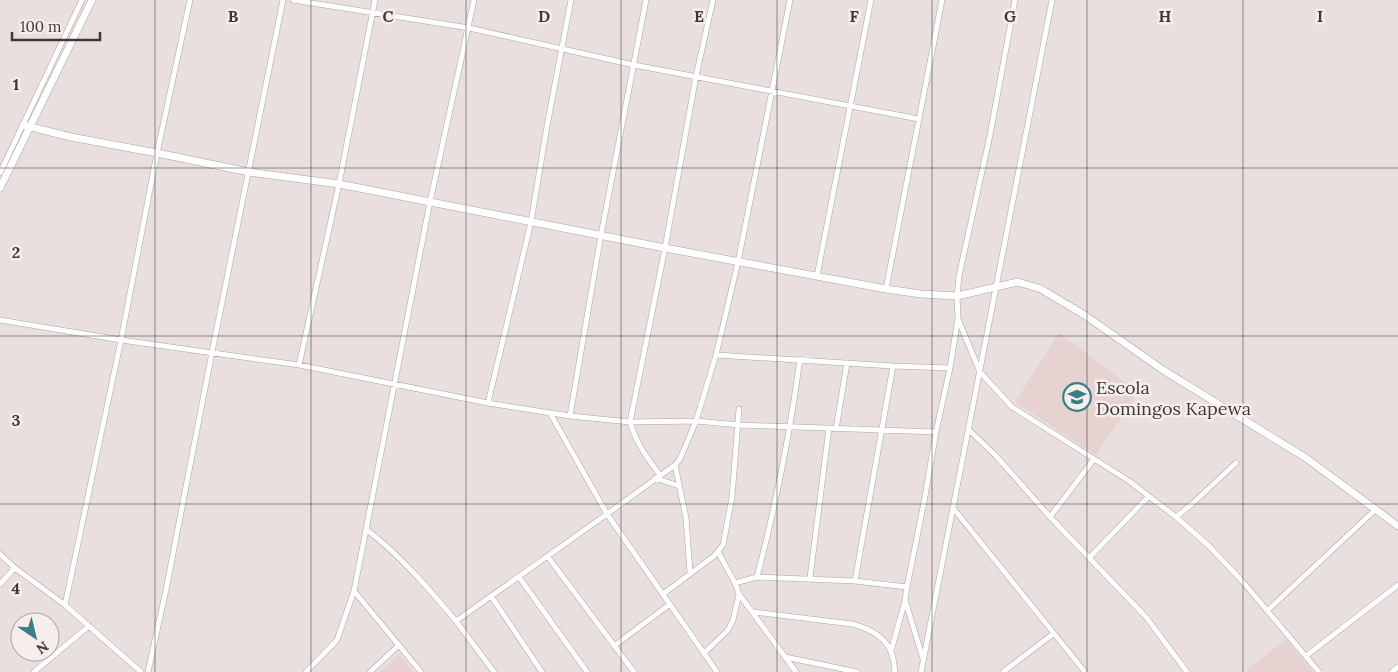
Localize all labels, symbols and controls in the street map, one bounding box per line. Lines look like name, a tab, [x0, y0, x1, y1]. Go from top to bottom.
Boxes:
text: B	[228, 6, 239, 26]
text: C	[382, 6, 394, 26]
text: D	[538, 6, 550, 26]
text: E	[694, 6, 704, 26]
text: F	[849, 6, 859, 26]
text: G	[1004, 6, 1016, 26]
text: H	[1159, 6, 1172, 26]
text: I	[1317, 6, 1323, 26]
scale bar	[12, 10, 100, 42]
text: 100 m	[20, 17, 61, 36]
text: 1	[13, 74, 19, 94]
text: 2	[12, 242, 20, 262]
place label: Escola Domingos Kapewa	[1096, 376, 1251, 420]
school or university icon: Escola Domingos Kapewa	[1062, 382, 1092, 412]
text: 3	[12, 410, 21, 430]
text: 4	[12, 578, 21, 598]
north arrow	[10, 612, 60, 662]
text: N	[33, 637, 52, 658]

